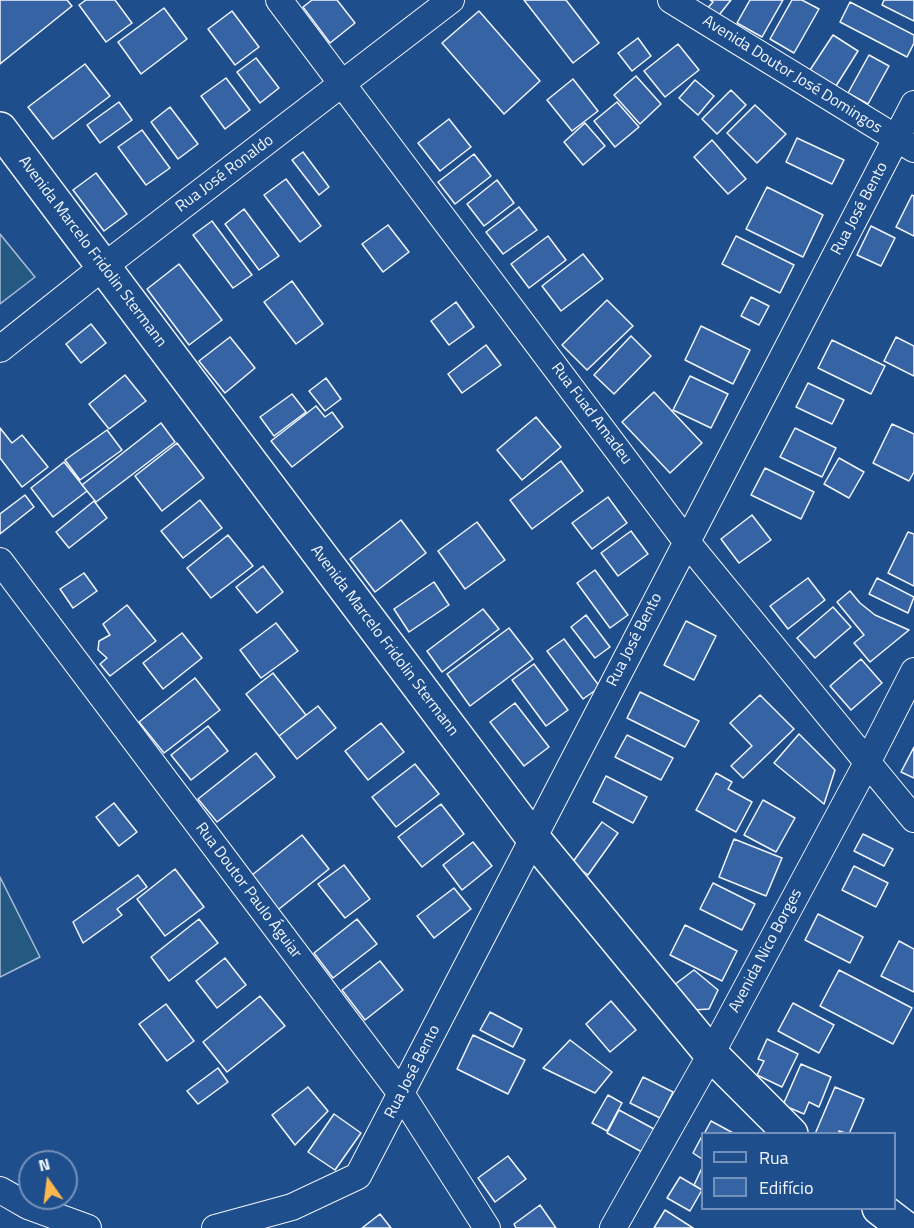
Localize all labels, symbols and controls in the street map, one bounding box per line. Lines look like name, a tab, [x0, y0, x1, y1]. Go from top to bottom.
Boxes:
street label: Avenida Doutor José Domingos	[699, 12, 885, 138]
street label: Rua José Ronaldo	[172, 131, 278, 217]
street label: Avenida Marcelo Fridolin Stermann	[14, 153, 170, 351]
street label: Rua José Bento	[827, 159, 893, 259]
street label: Rua Fuad Amadeu	[546, 359, 636, 469]
street label: Avenida Marcelo Fridolin Stermann	[306, 542, 462, 740]
street label: Rua José Bento	[603, 590, 667, 690]
street label: Rua Doutor Paulo Águiar	[191, 819, 305, 963]
street label: Avenida Nico Borges	[725, 886, 807, 1016]
street label: Rua José Bento	[381, 1022, 445, 1122]
legend	[701, 1132, 896, 1210]
text: Rua	[759, 1144, 789, 1171]
north arrow	[18, 1150, 78, 1210]
text: N	[36, 1151, 52, 1177]
text: Edifício	[759, 1174, 813, 1201]

